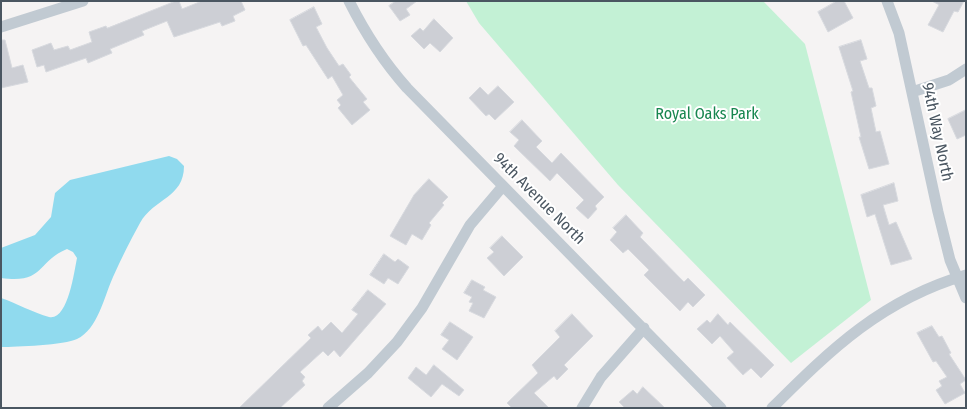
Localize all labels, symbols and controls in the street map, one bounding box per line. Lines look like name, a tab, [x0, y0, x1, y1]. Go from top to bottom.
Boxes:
street label: 94th Way North	[917, 81, 957, 183]
park label: Royal Oaks Park	[655, 105, 759, 125]
street label: 94th Avenue North	[489, 149, 589, 249]

